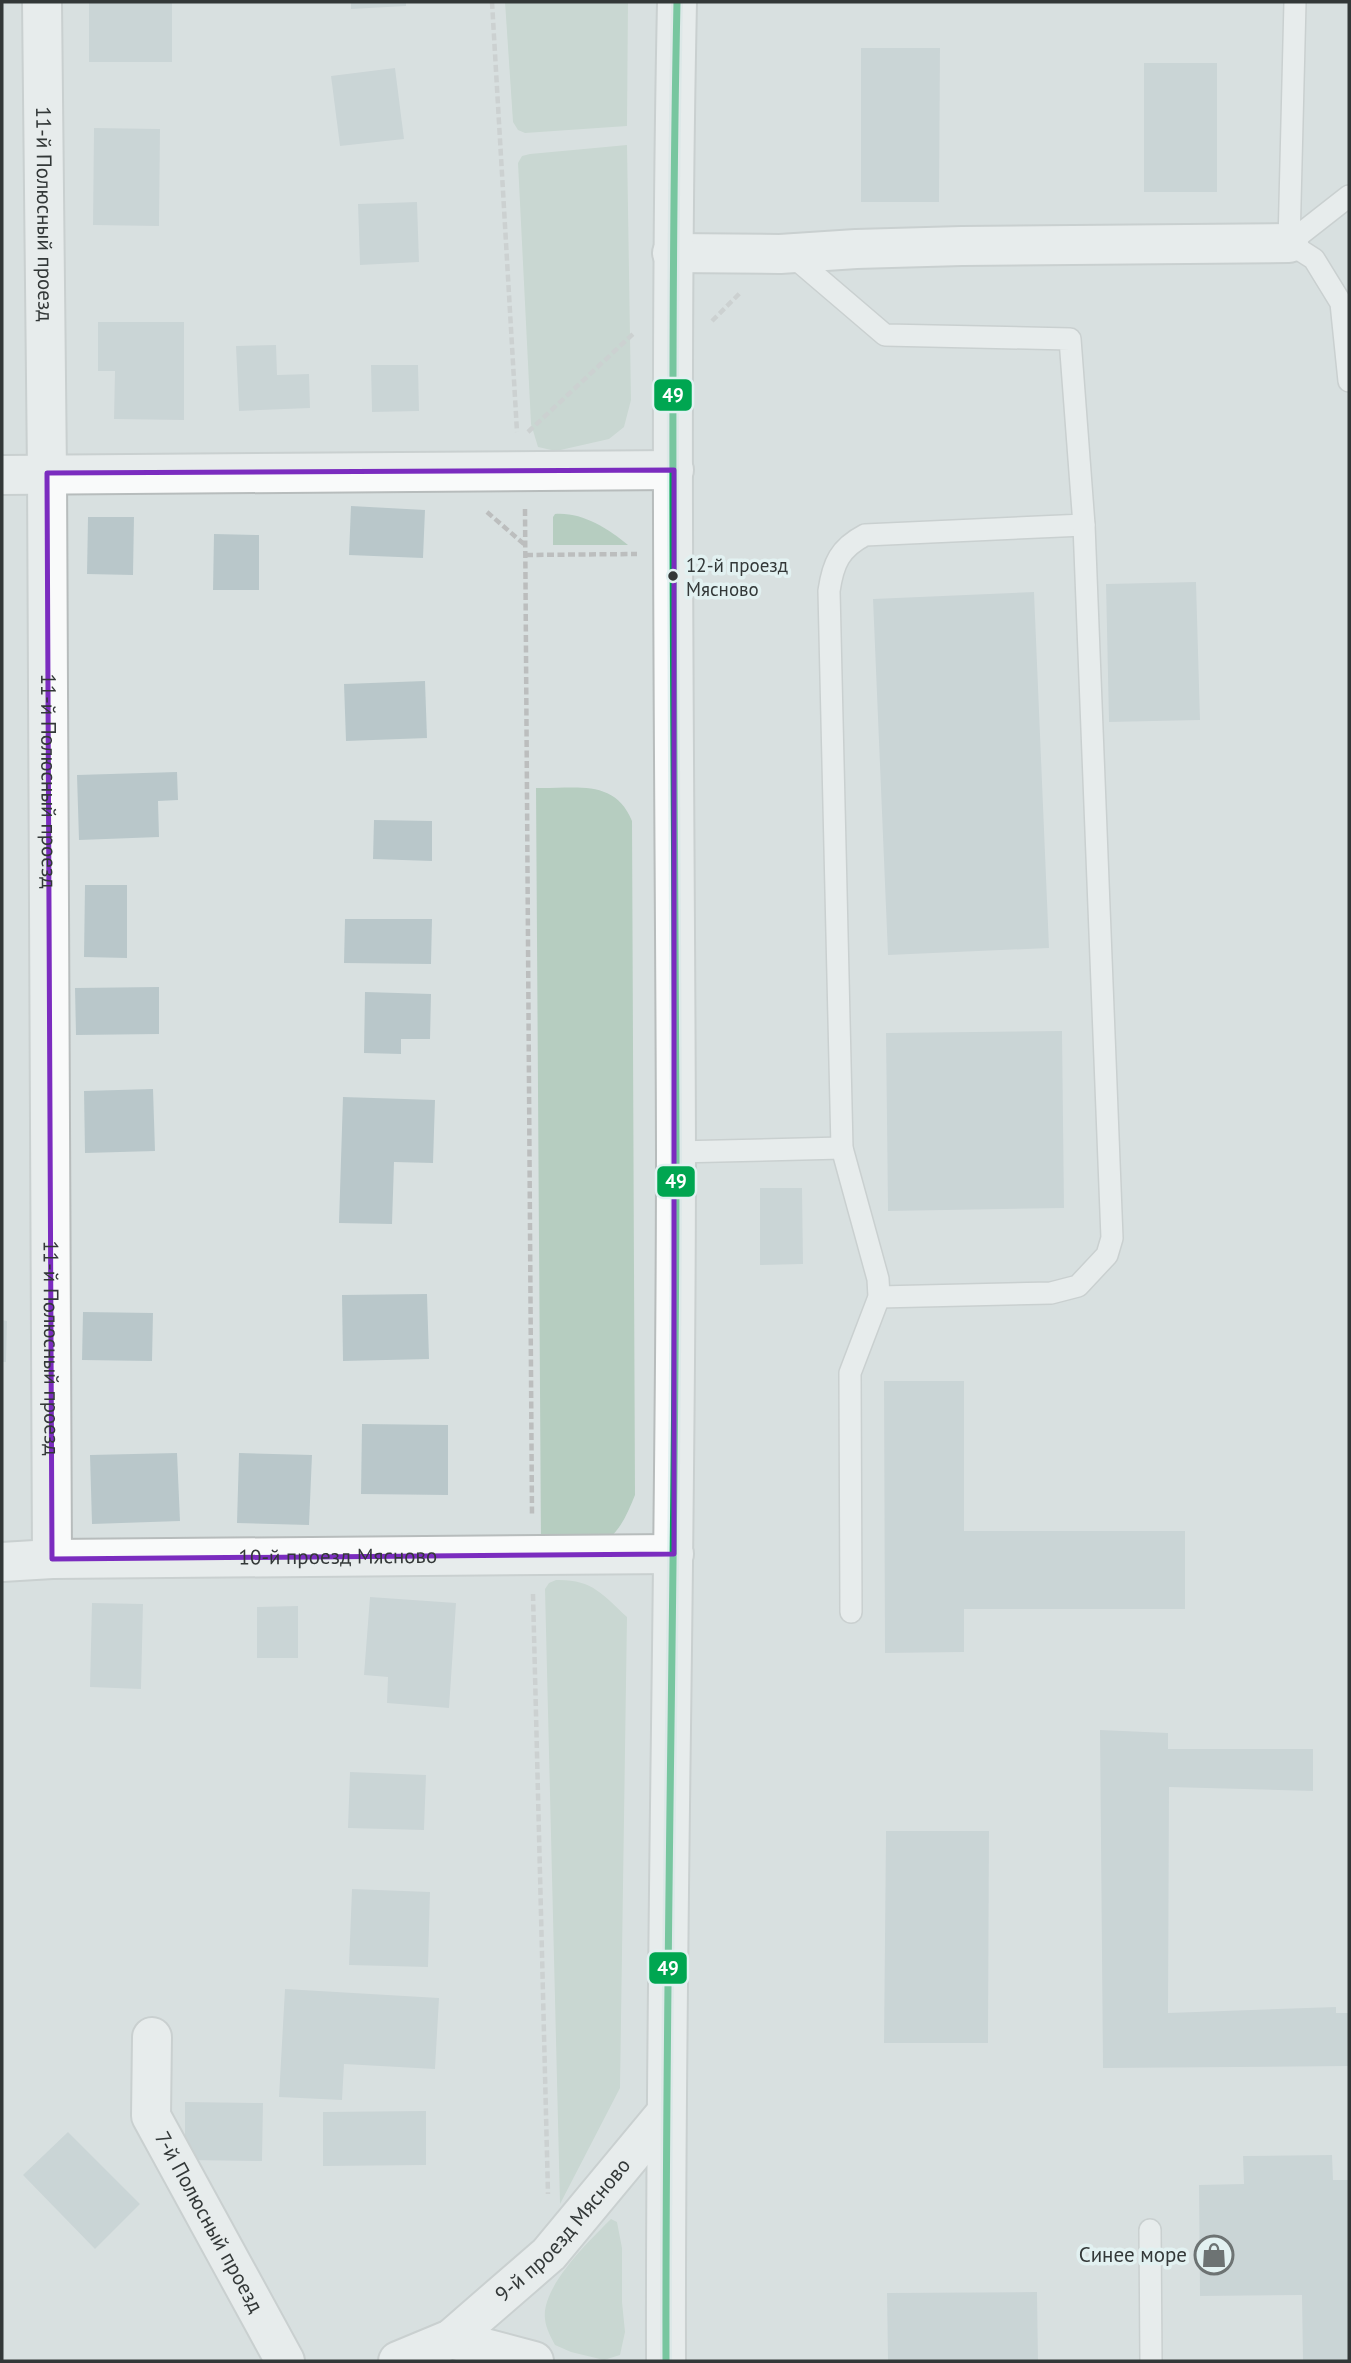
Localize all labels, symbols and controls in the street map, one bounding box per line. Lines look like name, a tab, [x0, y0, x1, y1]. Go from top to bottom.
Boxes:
street label: 11-й Полюсный проезд	[30, 106, 59, 322]
line badge: 49	[653, 378, 693, 412]
text: 49	[662, 383, 684, 407]
place label: 12-й проезд Мясново	[686, 553, 788, 601]
marker: 12-й проезд Мясново	[666, 569, 680, 583]
street label: 11-й Полюсный проезд	[35, 673, 63, 889]
line badge: 49	[656, 1165, 696, 1198]
text: 49	[665, 1169, 687, 1193]
street label: 11-й Полюсный проезд	[38, 1240, 66, 1456]
street label: 10-й проезд Мясново	[238, 1542, 437, 1571]
line badge: 49	[648, 1951, 688, 1985]
text: 49	[657, 1956, 679, 1980]
street label: 7-й Полюсный проезд	[149, 2127, 270, 2317]
street label: 9-й проезд Мясново	[489, 2152, 636, 2308]
shop icon: Синее море	[1193, 2234, 1235, 2276]
place label: Синее море	[1079, 2241, 1187, 2268]

